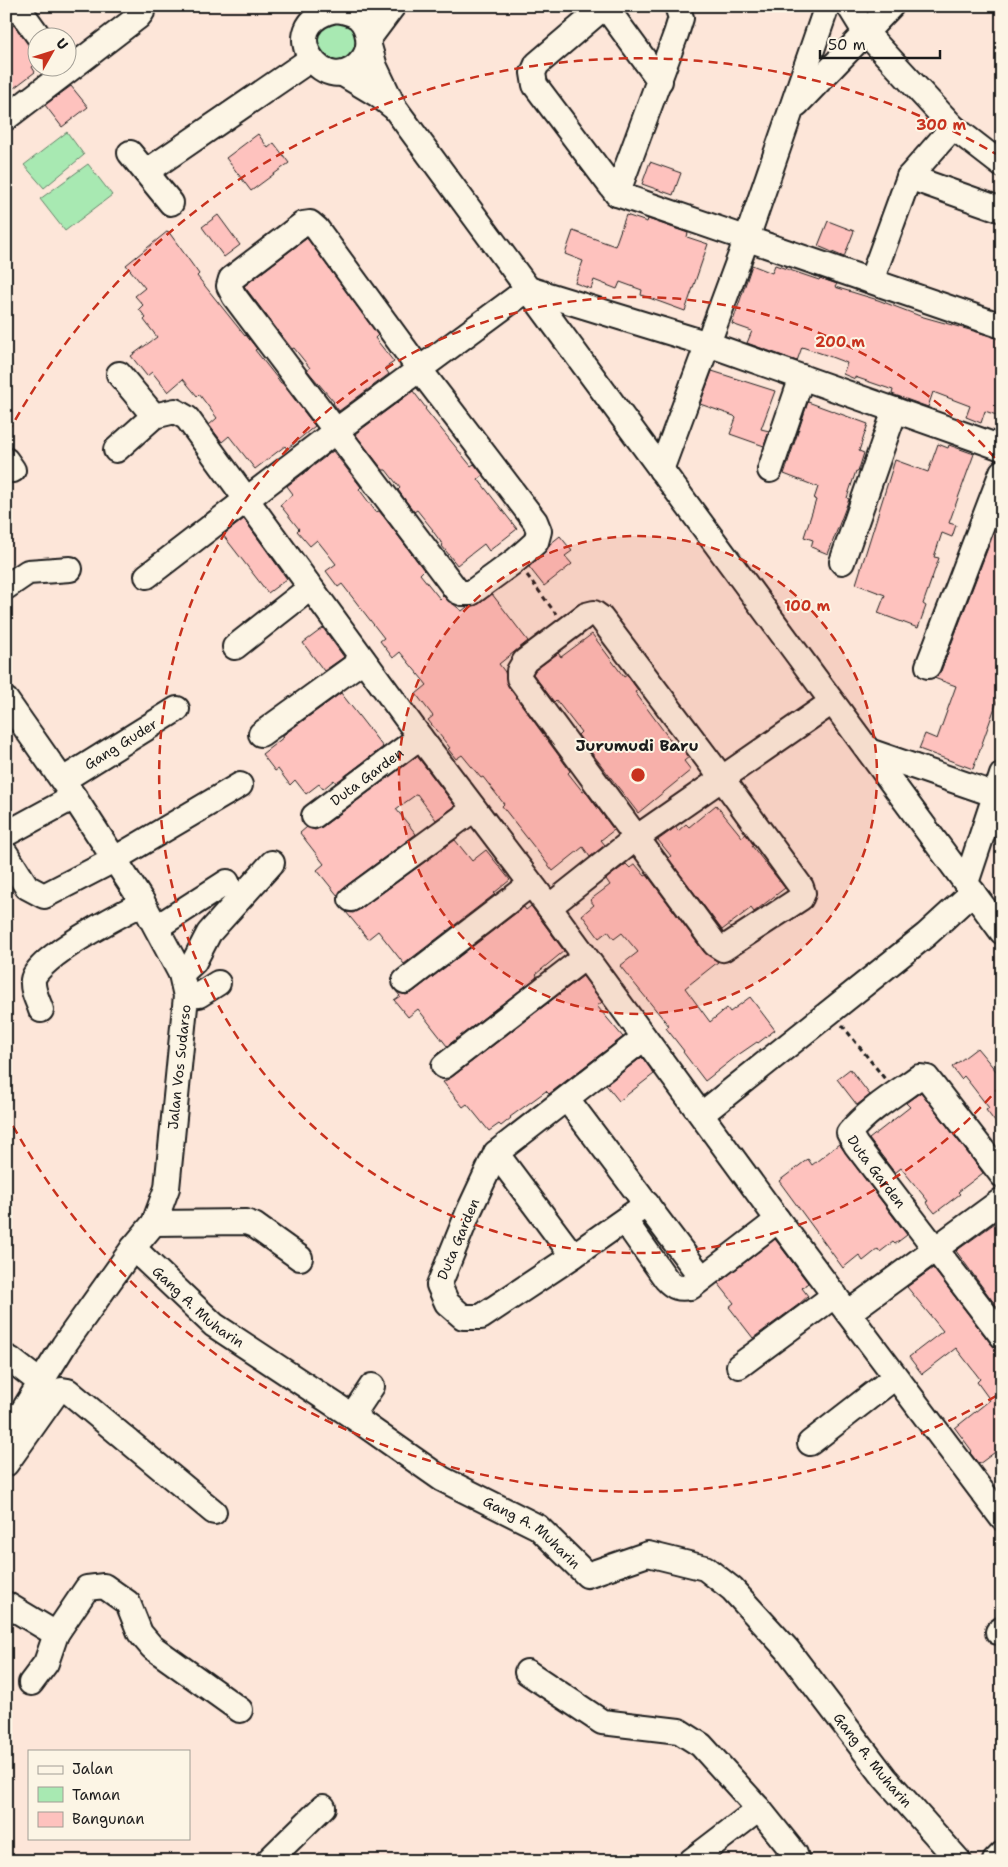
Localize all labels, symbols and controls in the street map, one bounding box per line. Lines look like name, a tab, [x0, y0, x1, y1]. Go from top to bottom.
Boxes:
north arrow	[28, 28, 78, 78]
scale bar	[820, 28, 940, 60]
text: U	[52, 34, 72, 53]
text: 50 m	[828, 35, 866, 55]
text: 300 m	[916, 115, 966, 135]
text: 200 m	[815, 332, 865, 352]
text: 100 m	[784, 596, 830, 616]
street label: Gang Guder	[81, 714, 161, 774]
district label: Jurumudi Baru	[575, 735, 699, 756]
street label: Duta Garden	[327, 743, 407, 810]
centre of rings	[629, 766, 647, 784]
street label: Jalan Vos Sudarso	[163, 1004, 195, 1130]
street label: Duta Garden	[843, 1132, 910, 1212]
street label: Duta Garden	[433, 1195, 483, 1282]
street label: Gang A. Muharin	[148, 1262, 248, 1352]
street label: Gang A. Muharin	[480, 1492, 584, 1573]
street label: Gang A. Muharin	[830, 1709, 916, 1811]
legend	[28, 1750, 190, 1840]
text: Jalan	[72, 1759, 113, 1779]
text: Taman	[72, 1785, 120, 1805]
text: Bangunan	[72, 1809, 144, 1829]

